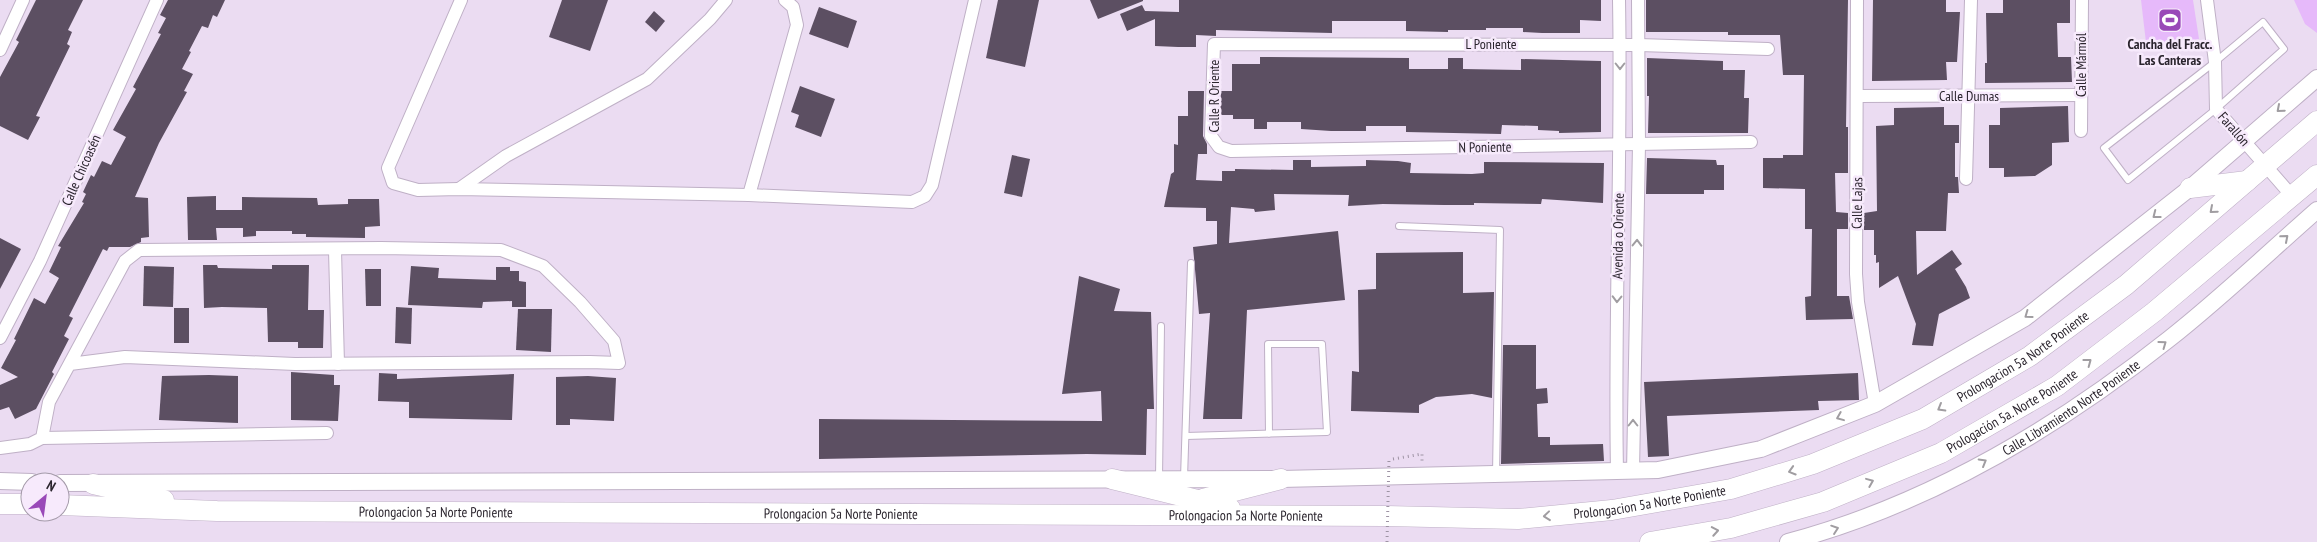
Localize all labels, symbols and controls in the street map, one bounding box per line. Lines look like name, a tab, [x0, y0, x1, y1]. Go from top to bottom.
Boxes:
sports icon: Cancha del Fracc. Las Canteras	[2157, 7, 2183, 33]
street label: Calle Mármól	[2072, 32, 2090, 97]
street label: L Poniente	[1466, 35, 1517, 53]
place label: Cancha del Fracc. Las Canteras	[2127, 35, 2213, 69]
street label: Calle R Oriente	[1205, 59, 1223, 132]
one-way arrow	[1615, 62, 1625, 70]
street label: Calle Dumas	[1939, 87, 1999, 105]
one-way arrow	[2277, 104, 2286, 112]
street label: Farallón	[2214, 108, 2254, 150]
street label: Calle Chicoasén	[57, 132, 105, 208]
street label: N Poniente	[1458, 138, 1512, 156]
street label: Calle Lajas	[1848, 177, 1866, 229]
street label: Avenida o Oriente	[1608, 193, 1628, 279]
one-way arrow	[2210, 204, 2219, 213]
one-way arrow	[2153, 209, 2162, 217]
one-way arrow	[2280, 235, 2289, 244]
one-way arrow	[1632, 239, 1642, 246]
one-way arrow	[1612, 295, 1622, 303]
street label: Prolongacion 5a Norte Poniente	[1954, 306, 2093, 406]
one-way arrow	[2025, 309, 2034, 318]
one-way arrow	[2157, 341, 2167, 350]
street label: Calle Libramiento Norte Poniente	[1999, 355, 2144, 460]
one-way arrow	[2082, 359, 2092, 368]
street label: Prologación 5a. Norte Poniente	[1943, 365, 2081, 457]
one-way arrow	[1938, 402, 1947, 412]
one-way arrow	[1836, 411, 1845, 422]
one-way arrow	[1628, 419, 1638, 426]
one-way arrow	[1977, 458, 1986, 468]
one-way arrow	[1788, 465, 1797, 475]
north arrow	[20, 472, 70, 522]
text: N	[44, 476, 59, 495]
one-way arrow	[1865, 478, 1874, 489]
street label: Prolongacion 5a Norte Poniente	[1573, 481, 1727, 523]
street label: Prolongacion 5a Norte Poniente	[359, 503, 513, 521]
street label: Prolongacion 5a Norte Poniente	[764, 504, 918, 523]
street label: Prolongacion 5a Norte Poniente	[1169, 506, 1323, 525]
one-way arrow	[1542, 511, 1550, 522]
one-way arrow	[1830, 525, 1839, 535]
one-way arrow	[1711, 526, 1720, 536]

